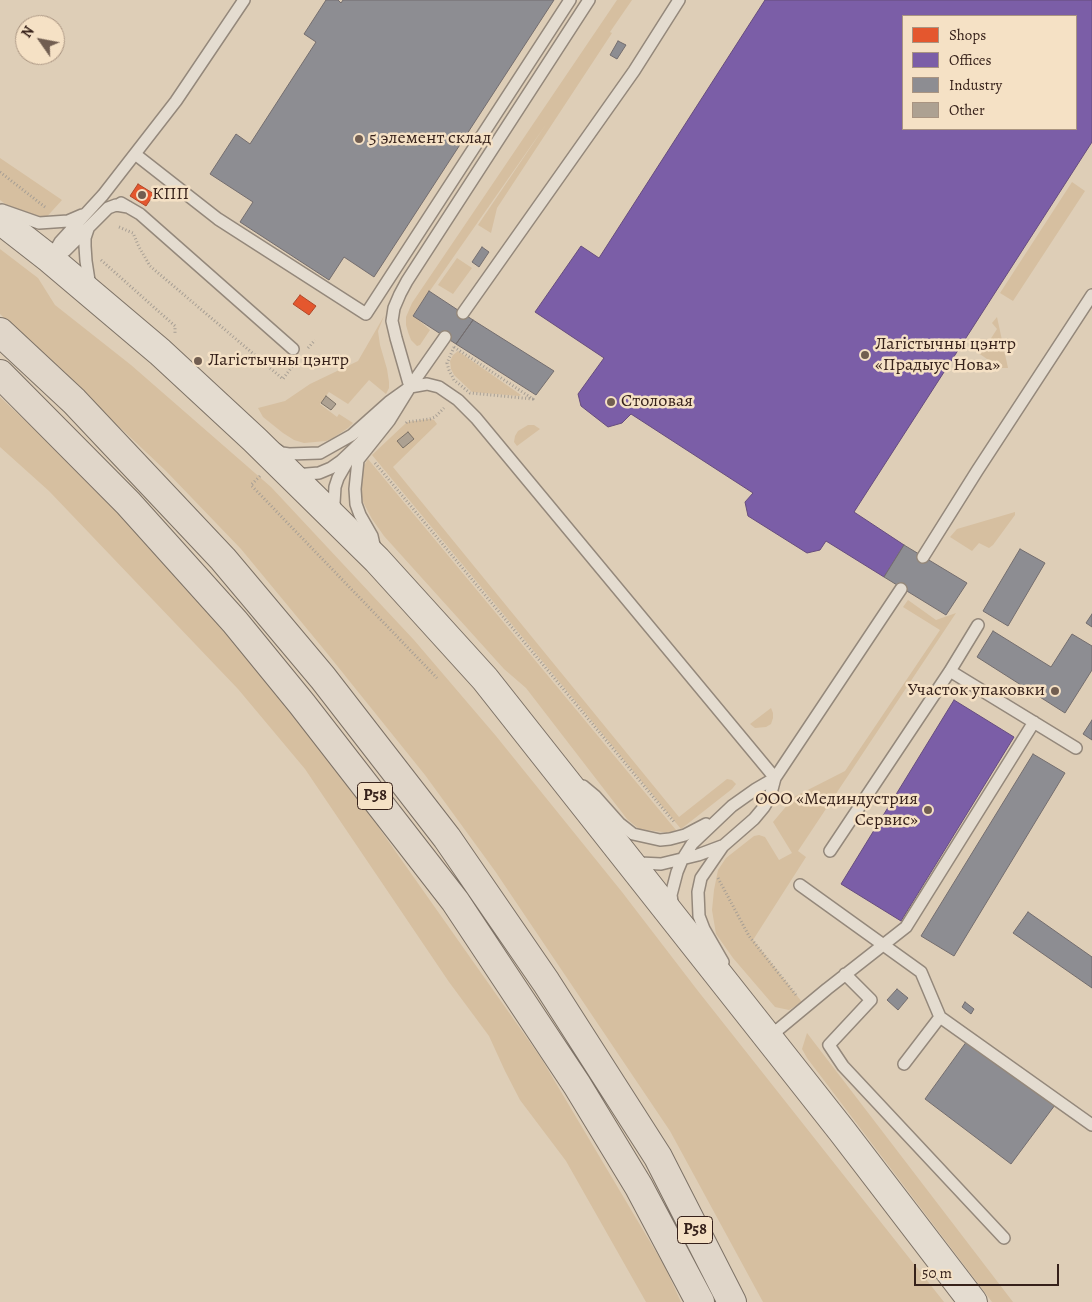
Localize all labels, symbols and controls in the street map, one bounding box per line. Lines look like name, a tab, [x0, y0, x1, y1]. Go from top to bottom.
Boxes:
north arrow	[15, 15, 65, 65]
legend	[902, 15, 1077, 130]
text: N	[17, 23, 39, 42]
text: Shops	[949, 25, 986, 45]
text: Offices	[949, 50, 992, 70]
text: Industry	[949, 75, 1002, 95]
text: Other	[949, 100, 985, 120]
place label: 5 элемент склад	[369, 128, 491, 150]
marker: 5 элемент склад	[353, 133, 365, 145]
place label: КПП	[152, 184, 189, 206]
marker: КПП	[136, 189, 148, 201]
place label: Лагістычны цэнтр «Прадыус Нова»	[875, 334, 1016, 376]
marker: Лагістычны цэнтр «Прадыус Нова»	[859, 349, 871, 361]
place label: Лагістычны цэнтр	[208, 350, 349, 372]
marker: Лагістычны цэнтр	[192, 355, 204, 367]
place label: Столовая	[621, 391, 693, 413]
marker: Столовая	[605, 396, 617, 408]
place label: Участок упаковки	[907, 680, 1045, 702]
marker: Участок упаковки	[1049, 685, 1061, 697]
road number: Р58	[358, 782, 392, 809]
place label: ООО «Мединдустрия Сервис»	[755, 789, 918, 832]
marker: ООО «Мединдустрия Сервис»	[922, 804, 934, 816]
road number: Р58	[678, 1216, 712, 1244]
scale bar	[917, 1254, 1062, 1286]
text: 50 m	[922, 1263, 952, 1283]

